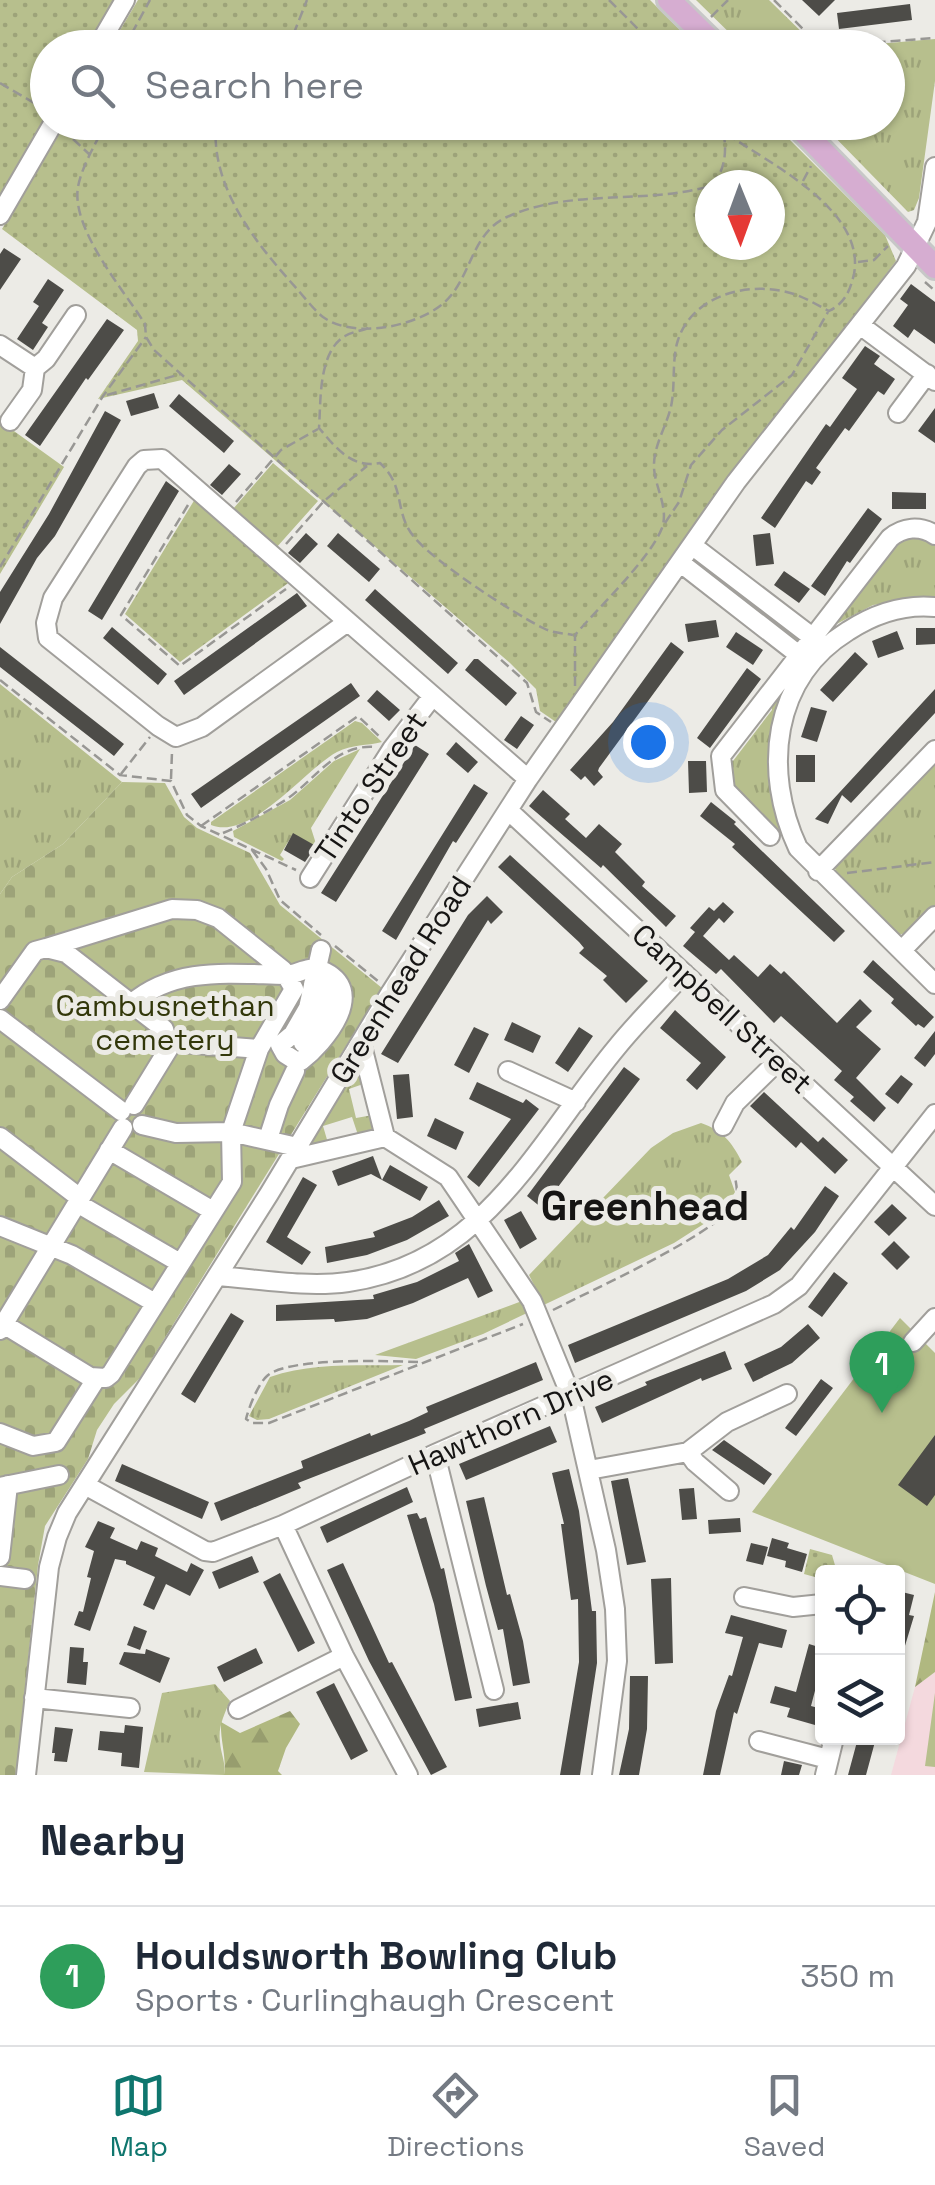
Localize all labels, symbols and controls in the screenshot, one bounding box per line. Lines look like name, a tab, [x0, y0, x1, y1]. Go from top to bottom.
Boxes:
search box	[30, 30, 905, 140]
icon: search	[65, 58, 120, 113]
text: Search here	[145, 61, 364, 109]
north arrow	[695, 170, 785, 260]
street label: Tinto Street	[306, 704, 435, 870]
your location	[623, 717, 674, 768]
street label: Greenhead Road	[321, 868, 480, 1091]
street label: Campbell Street	[624, 915, 821, 1102]
park label: Cambusnethan cemetery	[55, 986, 275, 1059]
district label: Greenhead	[541, 1181, 749, 1232]
pin: 1	[850, 1330, 914, 1413]
street label: Hawthorn Drive	[402, 1359, 620, 1484]
map controls	[815, 1565, 905, 1745]
button: locate	[815, 1565, 905, 1655]
button: layers	[815, 1655, 905, 1745]
text: Nearby	[40, 1814, 186, 1867]
text: Houldsworth Bowling Club	[135, 1932, 617, 1980]
text: 1	[65, 1956, 80, 1996]
text: 350 m	[800, 1956, 895, 1996]
text: Sports · Curlinghaugh Crescent	[135, 1980, 615, 2020]
tab: Map	[110, 2068, 168, 2164]
tab: Directions	[387, 2068, 524, 2164]
tab: Saved	[744, 2068, 825, 2164]

